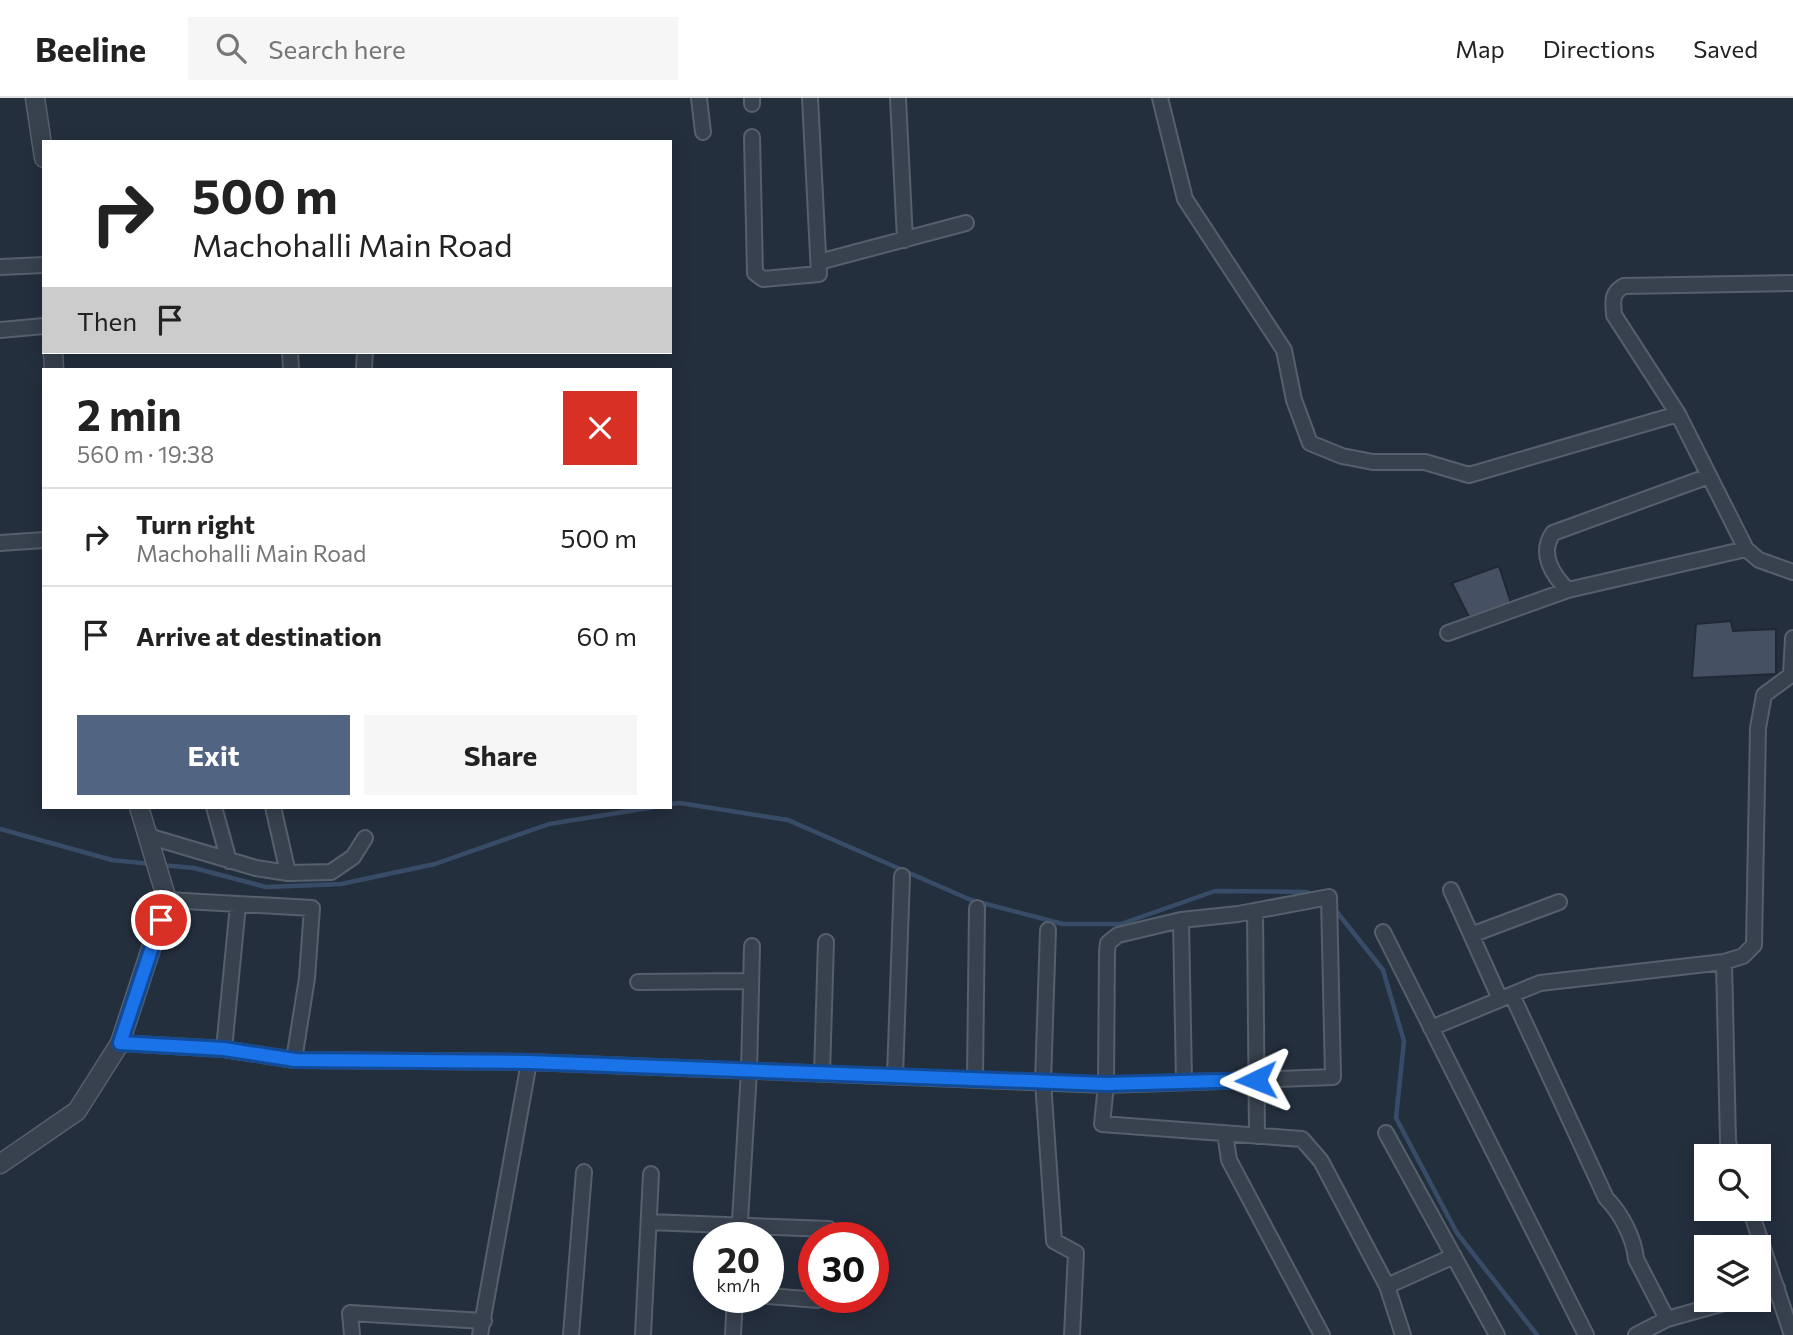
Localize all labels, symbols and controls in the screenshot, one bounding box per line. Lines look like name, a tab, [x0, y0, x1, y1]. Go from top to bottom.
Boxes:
search box	[188, 17, 678, 80]
text: Beeline	[35, 28, 146, 69]
icon: search	[212, 29, 250, 67]
text: Search here	[268, 33, 406, 64]
text: Map	[1455, 34, 1505, 63]
text: Directions	[1543, 34, 1655, 63]
text: Saved	[1693, 34, 1758, 63]
text: 500 m	[192, 164, 338, 224]
icon: right	[77, 168, 168, 259]
text: Machohalli Main Road	[192, 224, 513, 264]
icon: arrive	[151, 301, 189, 339]
text: Then	[77, 305, 137, 336]
text: 2 min	[77, 388, 182, 440]
button: close	[563, 391, 637, 465]
text: 560 m · 19:38	[77, 440, 214, 468]
text: Turn right	[136, 508, 255, 539]
icon: right	[77, 518, 115, 556]
text: 500 m	[560, 522, 637, 553]
text: Machohalli Main Road	[136, 539, 366, 567]
icon: arrive	[77, 616, 115, 654]
text: Arrive at destination	[136, 620, 382, 651]
text: 60 m	[577, 620, 637, 651]
button: Exit	[77, 715, 350, 795]
button: Share	[364, 715, 637, 795]
pin	[131, 890, 191, 950]
icon: arrive	[142, 901, 180, 939]
position arrow	[1219, 1043, 1293, 1117]
map controls	[1694, 1144, 1771, 1312]
button: search	[1694, 1144, 1771, 1221]
speed limit sign: 30	[798, 1222, 889, 1313]
button: layers	[1694, 1235, 1771, 1312]
text: 20	[717, 1237, 760, 1280]
text: km/h	[717, 1274, 760, 1296]

